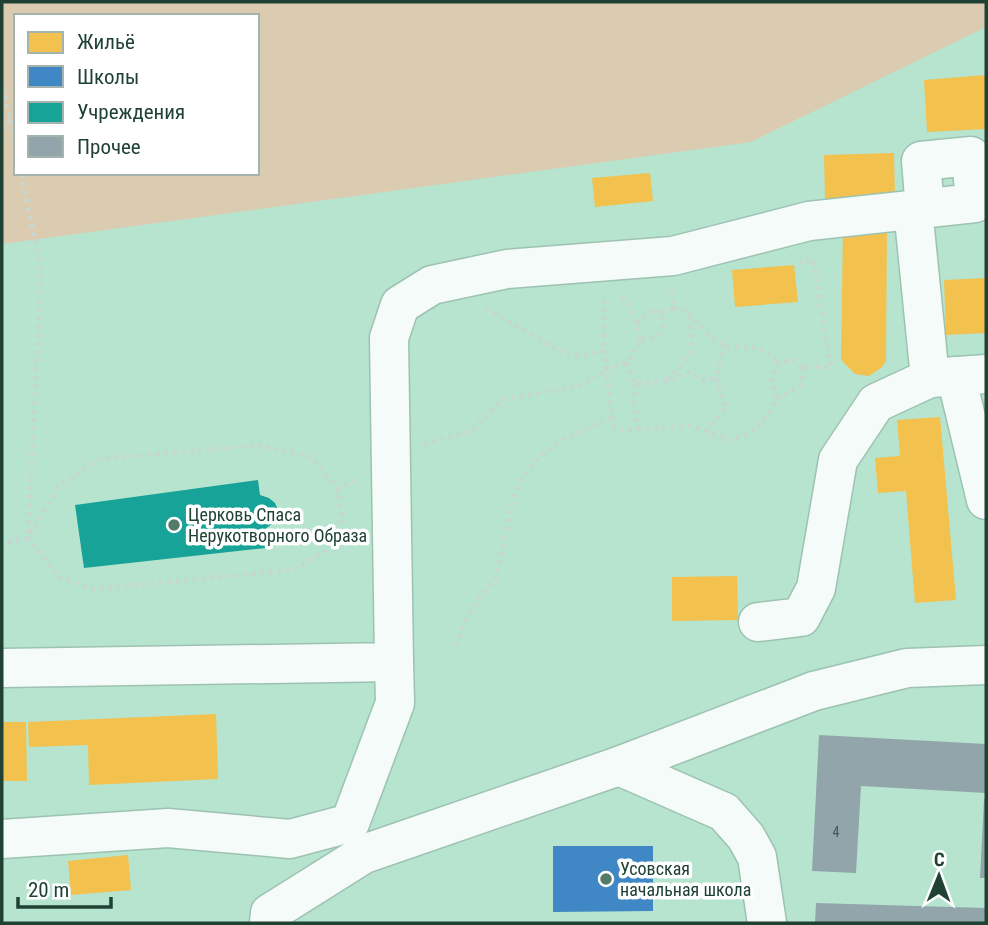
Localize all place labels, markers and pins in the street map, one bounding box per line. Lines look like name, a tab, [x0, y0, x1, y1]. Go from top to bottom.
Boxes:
place label: Церковь Спаса Нерукотворного Образа	[188, 504, 367, 546]
marker: Церковь Спаса Нерукотворного Образа	[166, 517, 182, 533]
place label: Усовская начальная школа	[620, 858, 751, 900]
marker: Усовская начальная школа	[598, 871, 614, 887]

